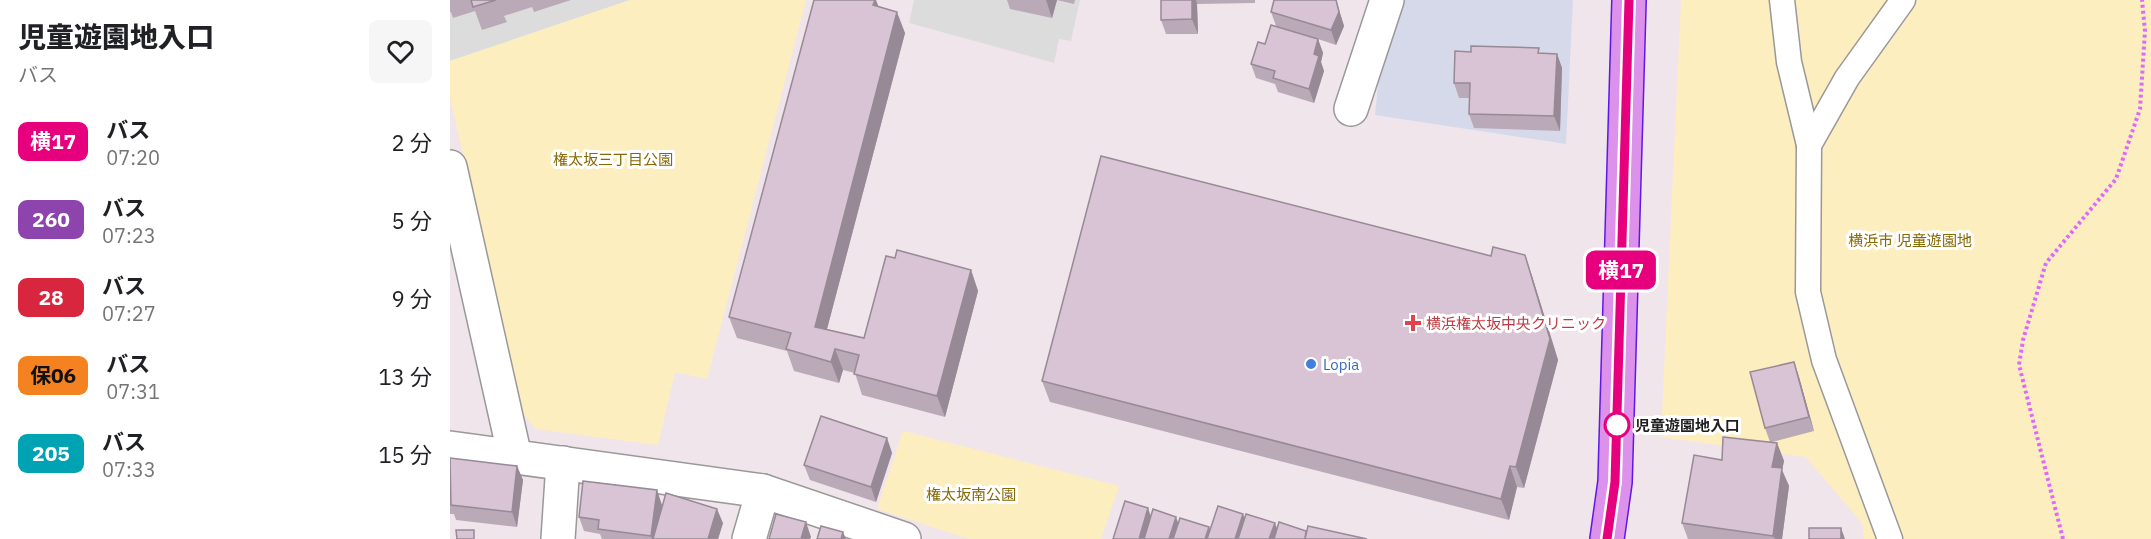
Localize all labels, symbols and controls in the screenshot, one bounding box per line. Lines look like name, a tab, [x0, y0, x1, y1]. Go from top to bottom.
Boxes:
text: 児童遊園地入口	[18, 18, 214, 55]
button: heart	[369, 20, 432, 83]
text: バス	[18, 61, 58, 88]
text: バス	[106, 115, 150, 144]
text: 横17	[30, 127, 76, 155]
text: 2 分	[392, 128, 432, 157]
text: 07:20	[106, 144, 160, 171]
park label: 権太坂三丁目公園	[553, 150, 673, 169]
text: バス	[102, 193, 146, 222]
text: 260	[32, 205, 70, 233]
text: 5 分	[392, 206, 432, 235]
text: 07:23	[102, 222, 156, 249]
park label: 横浜市 児童遊園地	[1848, 231, 1972, 250]
line badge: 横17	[1586, 250, 1656, 290]
text: 横17	[1598, 256, 1644, 284]
text: バス	[102, 271, 146, 300]
text: 28	[38, 283, 64, 311]
text: 9 分	[392, 284, 432, 313]
text: 07:27	[102, 300, 156, 327]
marker: 横浜権太坂中央クリニック	[1404, 314, 1422, 332]
place label: 横浜権太坂中央クリニック	[1426, 314, 1606, 333]
text: バス	[106, 349, 150, 378]
place label: Lopia	[1323, 355, 1359, 374]
marker: Lopia	[1304, 357, 1318, 371]
text: 保06	[30, 361, 76, 389]
text: 13 分	[378, 362, 432, 391]
text: 07:31	[106, 378, 160, 405]
marker: 児童遊園地入口	[1604, 412, 1630, 438]
place label: 児童遊園地入口	[1635, 416, 1740, 435]
text: バス	[102, 427, 146, 456]
text: 205	[32, 439, 70, 467]
text: 15 分	[378, 440, 432, 469]
text: 07:33	[102, 456, 156, 483]
park label: 権太坂南公園	[926, 485, 1016, 504]

